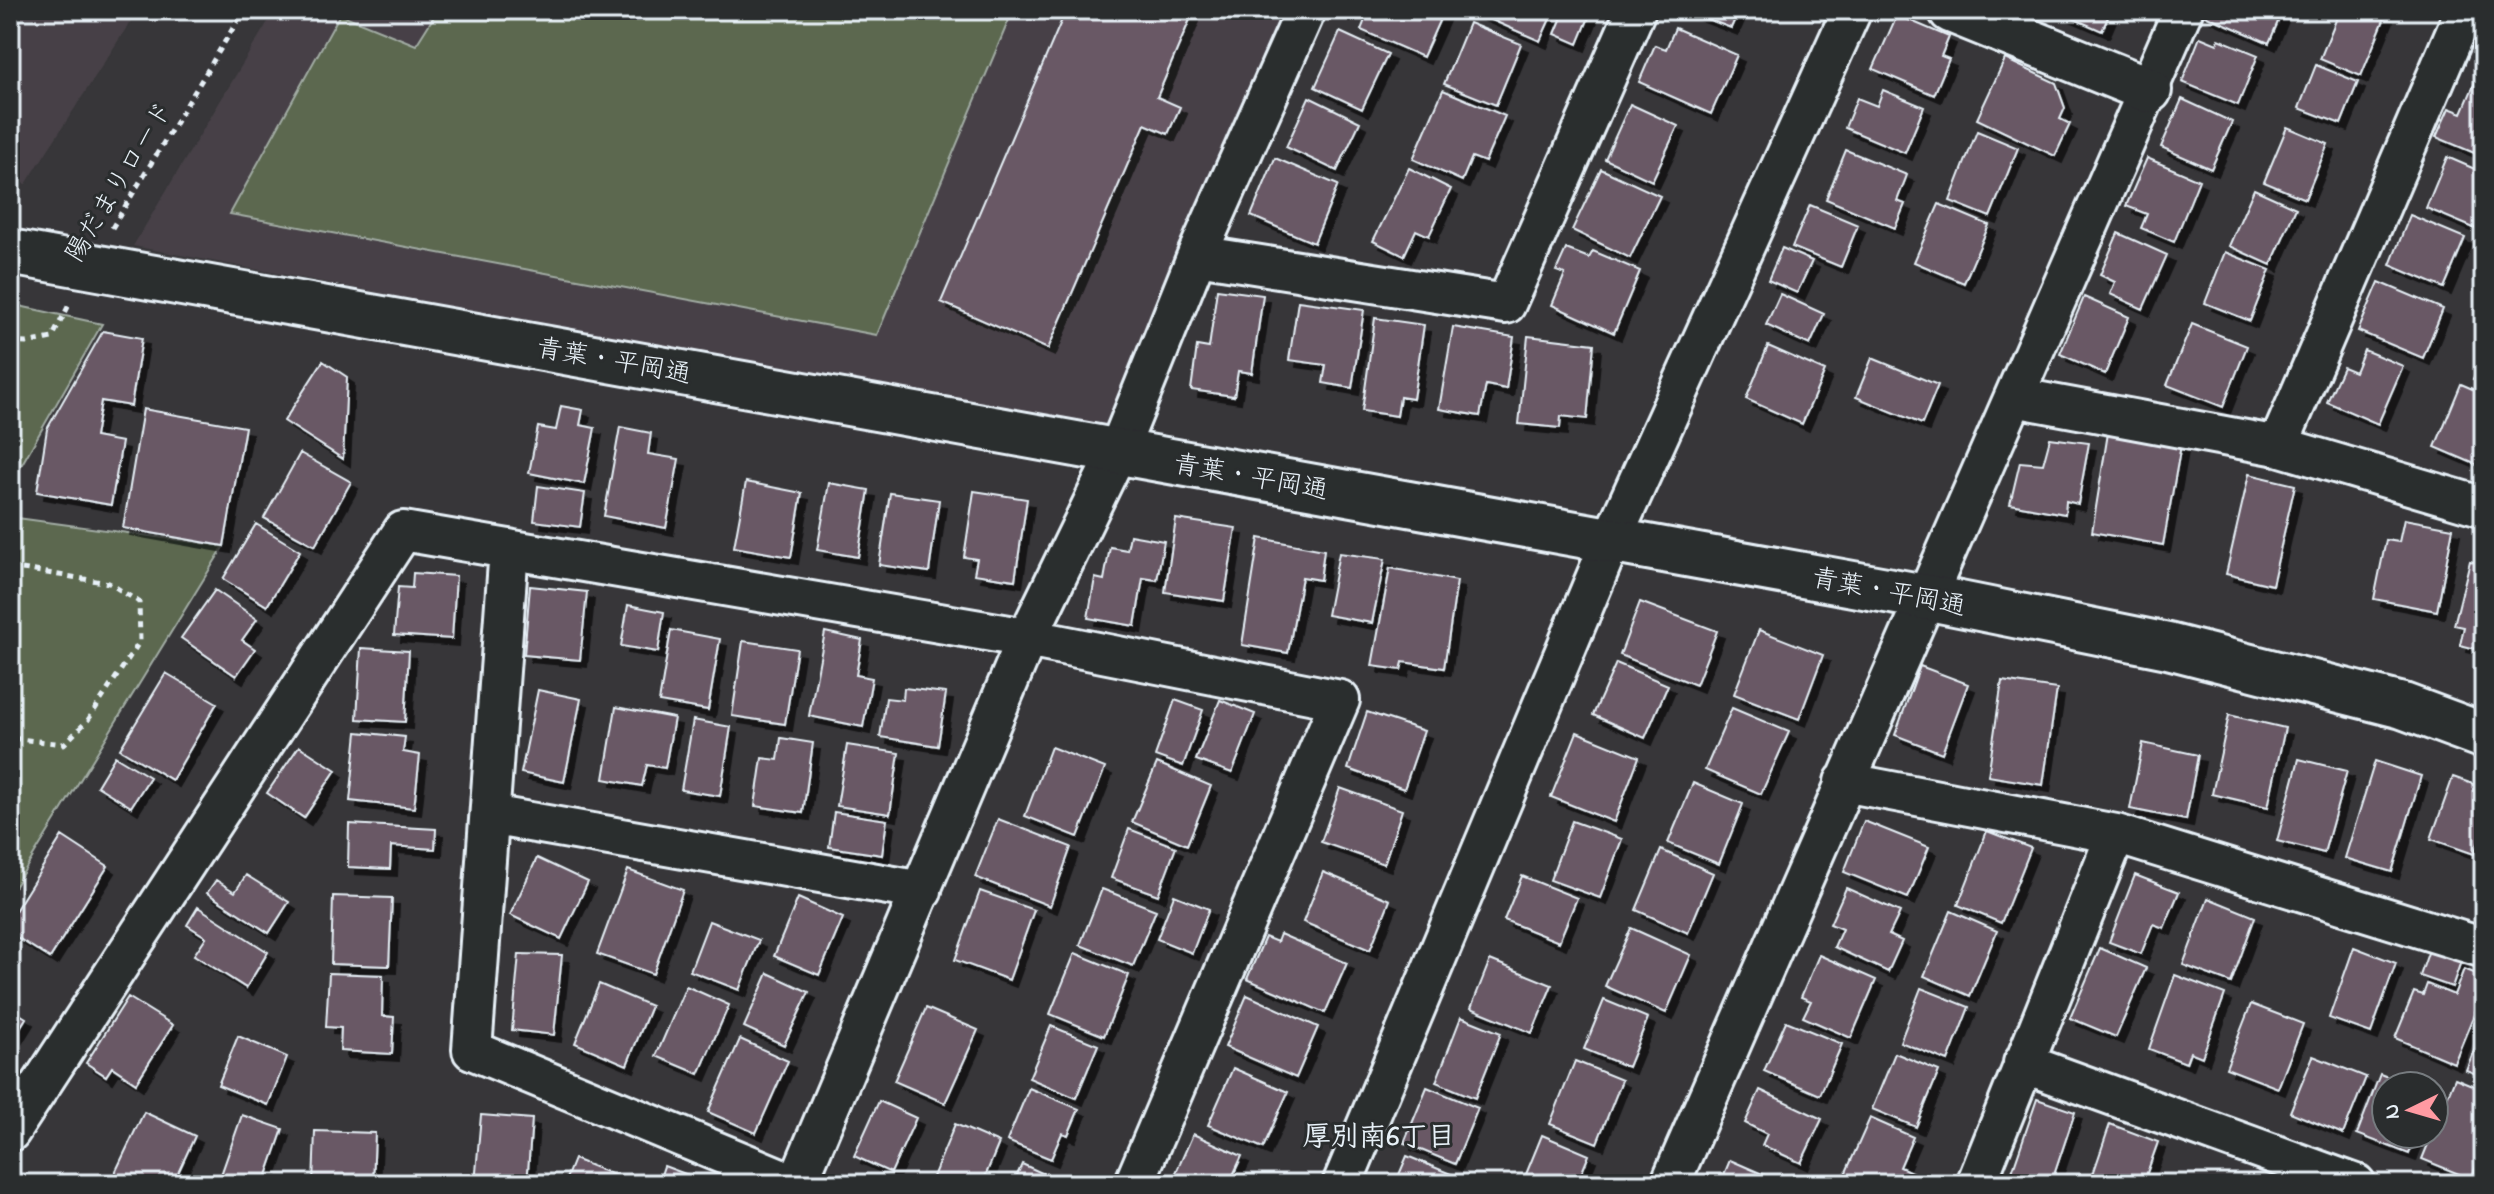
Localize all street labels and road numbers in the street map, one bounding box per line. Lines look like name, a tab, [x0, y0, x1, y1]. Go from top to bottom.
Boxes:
street label: 陽だまりロード	[57, 95, 184, 270]
street label: 青葉・平岡通	[533, 331, 694, 395]
street label: 青葉・平岡通	[1170, 447, 1331, 511]
street label: 青葉・平岡通	[1808, 560, 1969, 627]

